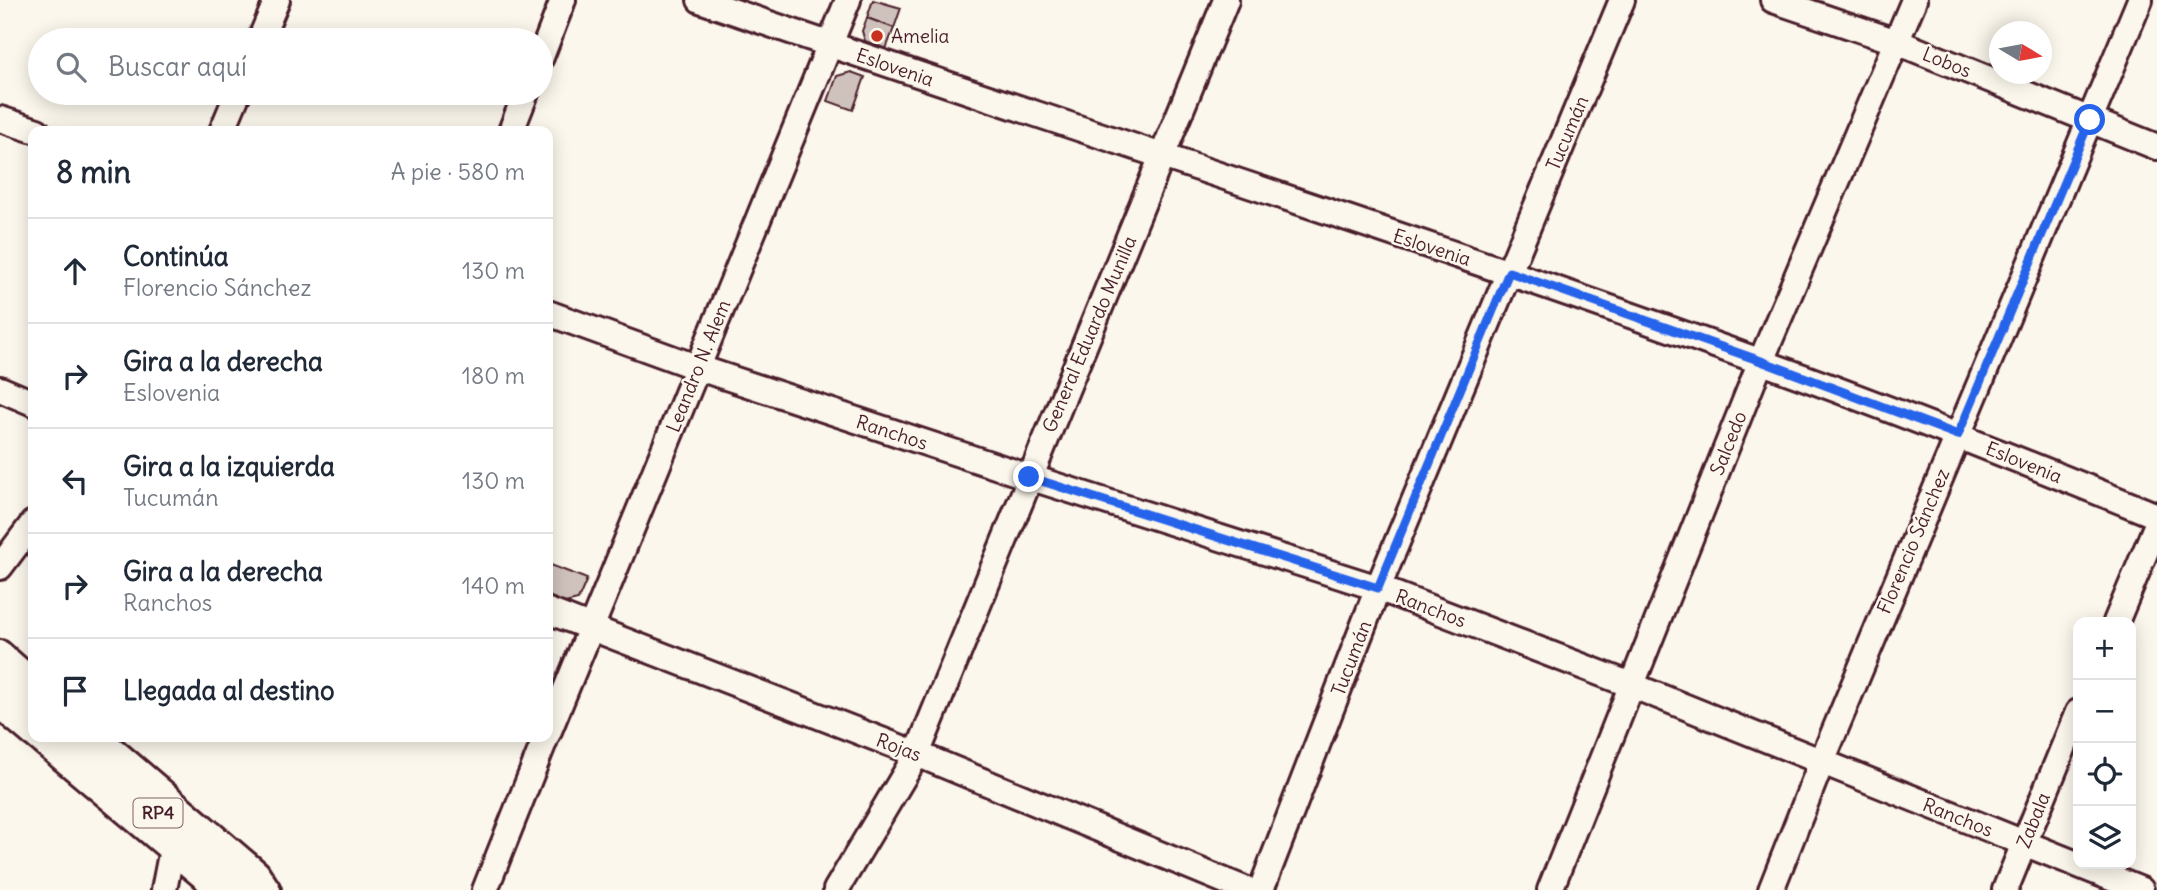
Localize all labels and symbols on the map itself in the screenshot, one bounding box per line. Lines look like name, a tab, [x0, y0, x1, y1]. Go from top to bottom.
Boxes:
north arrow	[1989, 21, 2052, 84]
place label: Amelia	[891, 24, 950, 48]
marker: Amelia	[869, 28, 885, 44]
street label: Lobos	[1919, 41, 1975, 83]
street label: Eslovenia	[853, 43, 937, 91]
street label: Tucumán	[1541, 92, 1593, 174]
route start	[2074, 104, 2105, 135]
street label: Eslovenia	[1390, 223, 1474, 271]
street label: General Eduardo Munilla	[1037, 232, 1141, 436]
street label: Leandro N. Alem	[661, 296, 735, 436]
street label: Salcedo	[1704, 407, 1752, 479]
street label: Ranchos	[853, 409, 931, 455]
street label: Eslovenia	[1982, 436, 2066, 488]
route end	[1013, 461, 1044, 492]
street label: Florencio Sánchez	[1872, 465, 1954, 617]
street label: Ranchos	[1392, 584, 1470, 632]
street label: Tucumán	[1326, 617, 1376, 699]
street label: Rojas	[873, 727, 925, 767]
street label: Zabala	[2011, 789, 2055, 851]
street label: Ranchos	[1919, 792, 1997, 842]
road number: RP4	[134, 798, 182, 828]

